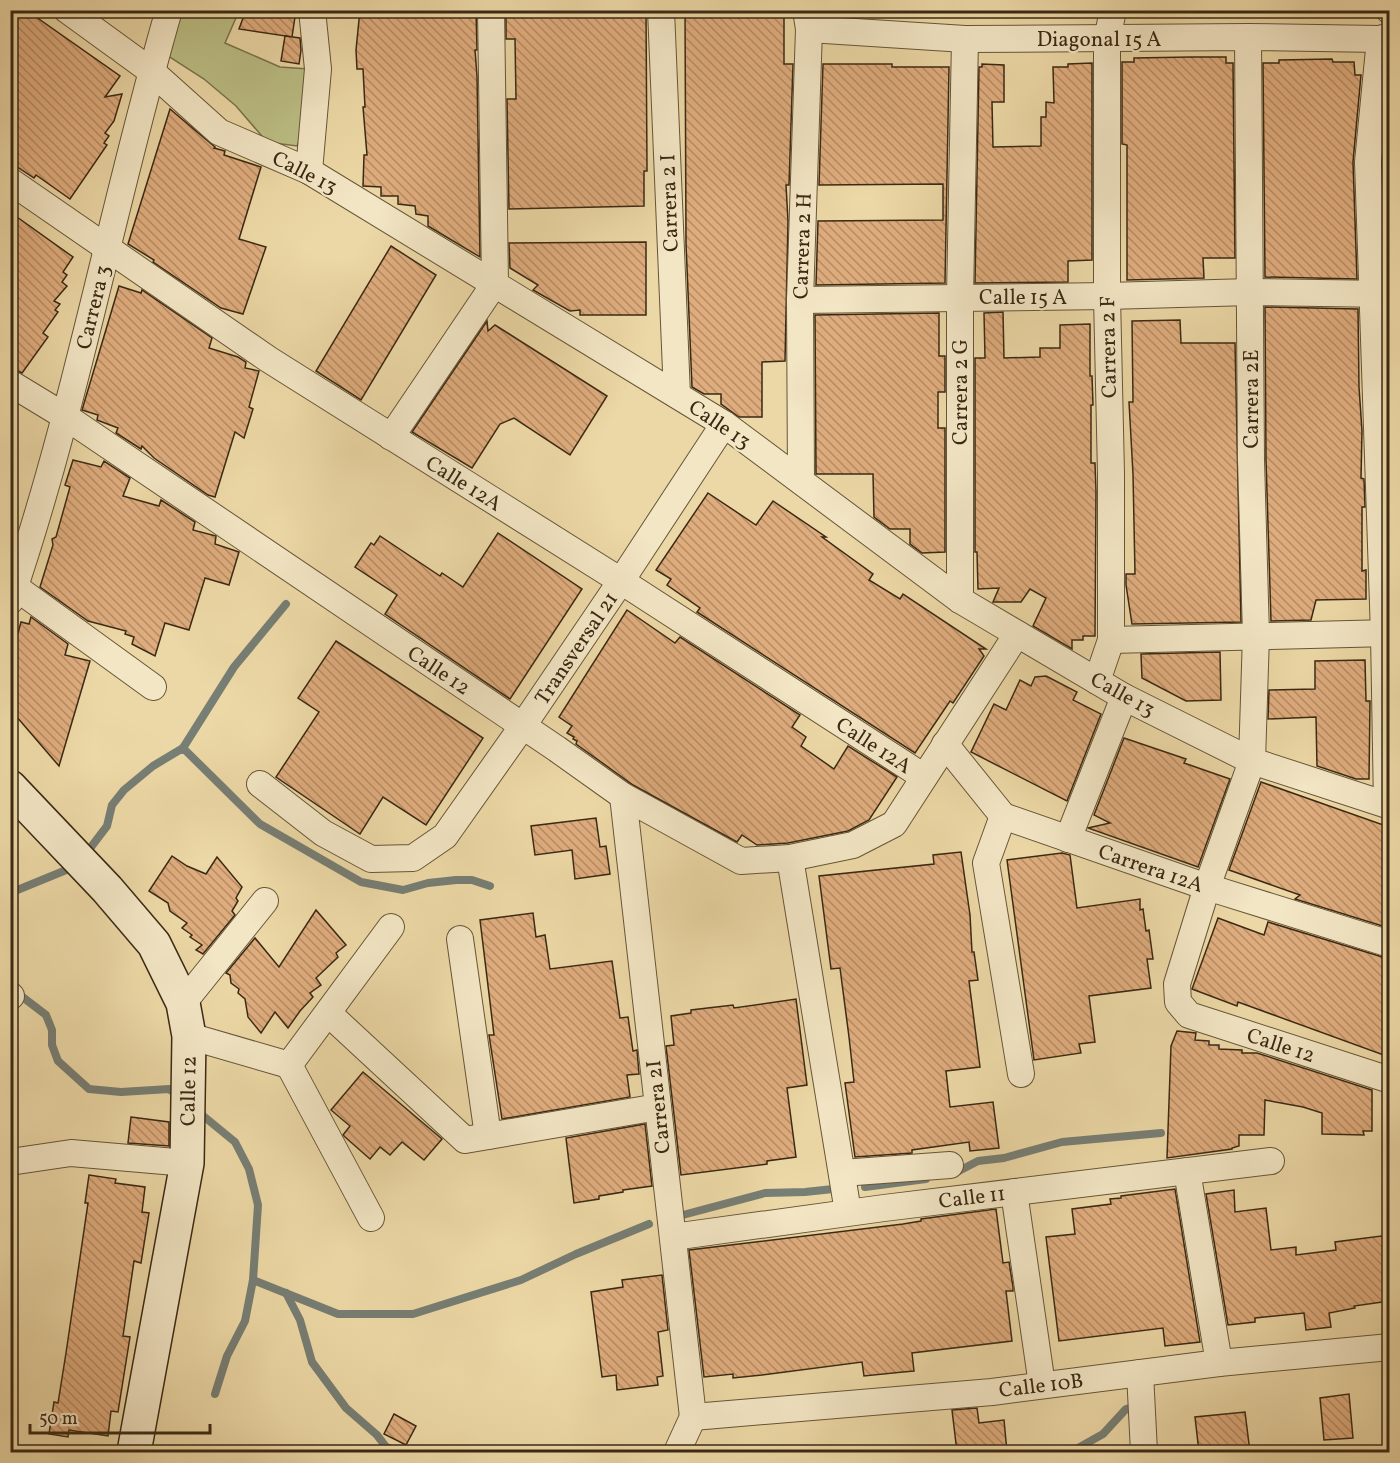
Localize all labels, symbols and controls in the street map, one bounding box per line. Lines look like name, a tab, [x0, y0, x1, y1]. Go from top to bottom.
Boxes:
street label: Diagonal 15 A	[1037, 26, 1162, 55]
street label: Calle 13	[267, 145, 342, 202]
street label: Carrera 2 I	[654, 153, 687, 252]
street label: Carrera 2 H	[787, 192, 820, 300]
street label: Carrera 3	[70, 262, 119, 353]
street label: Calle 15 A	[979, 284, 1067, 313]
street label: Carrera 2 F	[1094, 296, 1125, 398]
street label: Carrera 2 G	[947, 339, 976, 445]
street label: Carrera 2E	[1238, 349, 1267, 449]
street label: Calle 13	[682, 394, 756, 457]
street label: Calle 12A	[419, 449, 507, 519]
street label: Transversal 21	[529, 587, 626, 711]
street label: Calle 12	[401, 640, 475, 703]
street label: Calle 13	[1085, 666, 1160, 725]
street label: Calle 12A	[830, 711, 917, 782]
street label: Carrera 12A	[1094, 838, 1207, 901]
street label: Calle 12	[1243, 1022, 1318, 1071]
street label: Calle 12	[174, 1056, 205, 1126]
street label: Carrera 2I	[640, 1059, 679, 1155]
street label: Calle 11	[937, 1180, 1007, 1217]
street label: Calle 10B	[997, 1367, 1085, 1406]
scale bar	[30, 1397, 210, 1435]
text: 50 m	[39, 1407, 78, 1432]

